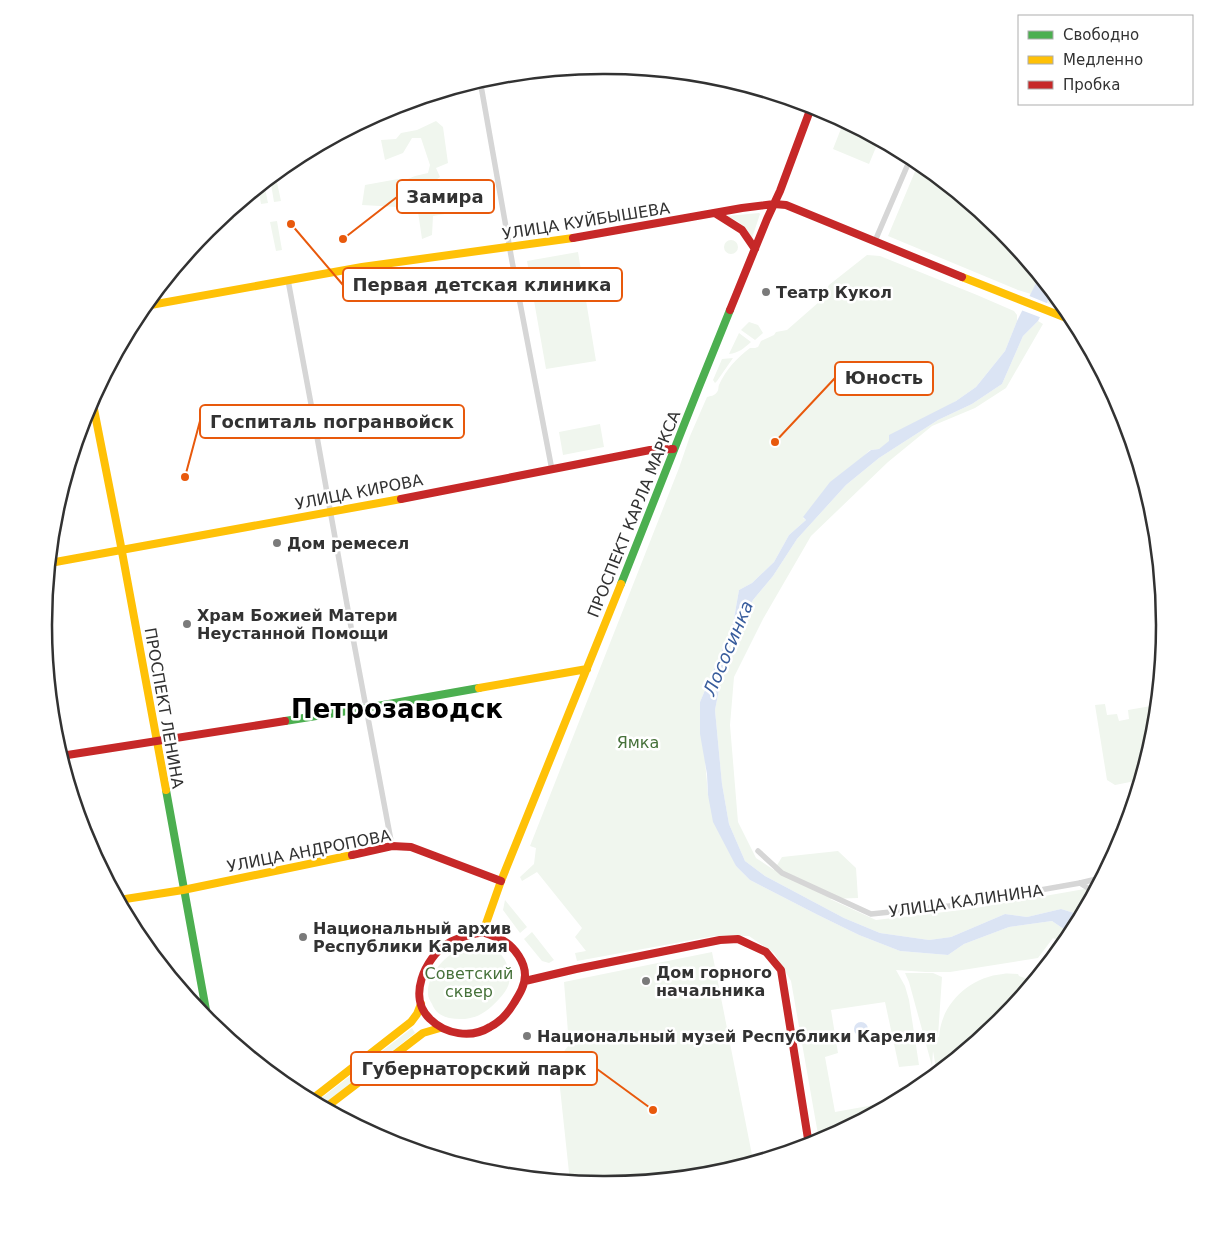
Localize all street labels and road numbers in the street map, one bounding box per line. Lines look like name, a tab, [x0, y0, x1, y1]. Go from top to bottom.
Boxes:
street label: УЛИЦА КУЙБЫШЕВА	[501, 198, 671, 244]
street label: ПРОСПЕКТ КАРЛА МАРКСА	[584, 408, 684, 620]
street label: УЛИЦА КИРОВА	[294, 470, 425, 514]
street label: ПРОСПЕКТ ЛЕНИНА	[140, 626, 188, 790]
street label: УЛИЦА АНДРОПОВА	[225, 826, 393, 876]
street label: УЛИЦА КАЛИНИНА	[888, 881, 1044, 921]

